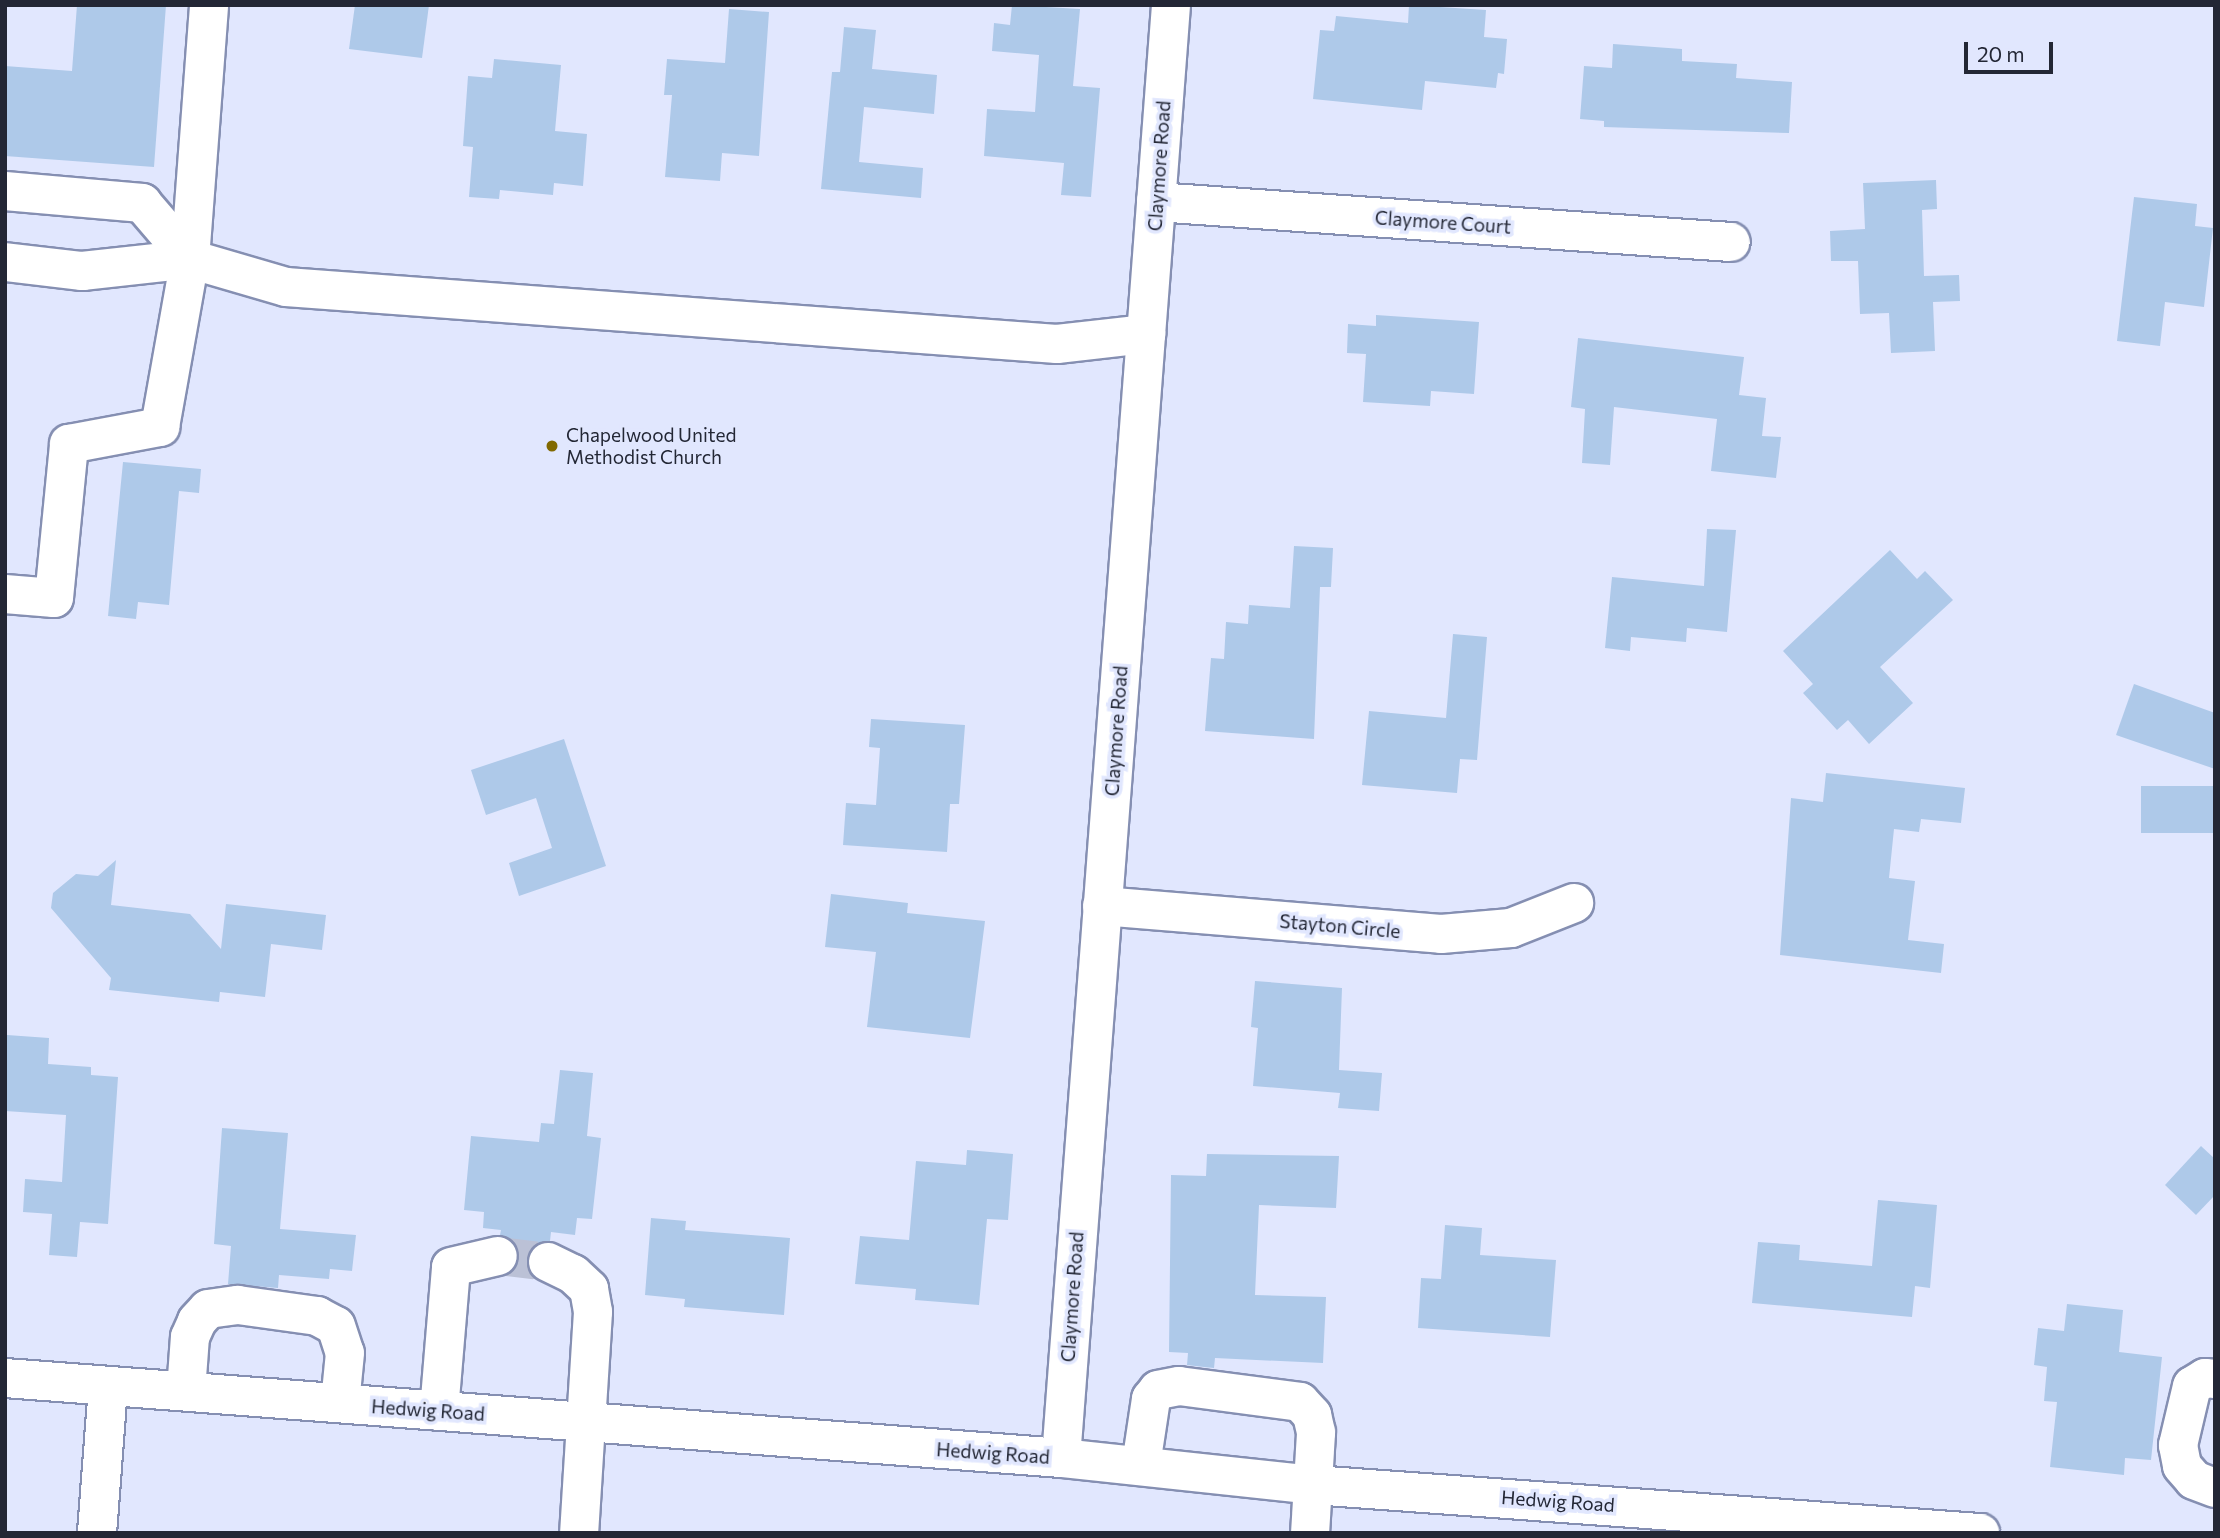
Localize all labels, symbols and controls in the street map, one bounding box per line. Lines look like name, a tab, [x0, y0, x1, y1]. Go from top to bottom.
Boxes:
scale bar	[1968, 28, 2057, 72]
text: 20 m	[1977, 41, 2025, 66]
street label: Claymore Road	[1143, 100, 1175, 232]
street label: Claymore Court	[1374, 206, 1512, 238]
place label: Chapelwood United Methodist Church	[566, 424, 736, 468]
marker: Chapelwood United Methodist Church	[544, 438, 560, 454]
street label: Claymore Road	[1100, 665, 1132, 797]
street label: Stayton Circle	[1279, 909, 1401, 943]
street label: Claymore Road	[1056, 1231, 1088, 1363]
street label: Hedwig Road	[371, 1395, 485, 1425]
street label: Hedwig Road	[936, 1438, 1050, 1468]
street label: Hedwig Road	[1501, 1486, 1615, 1516]

